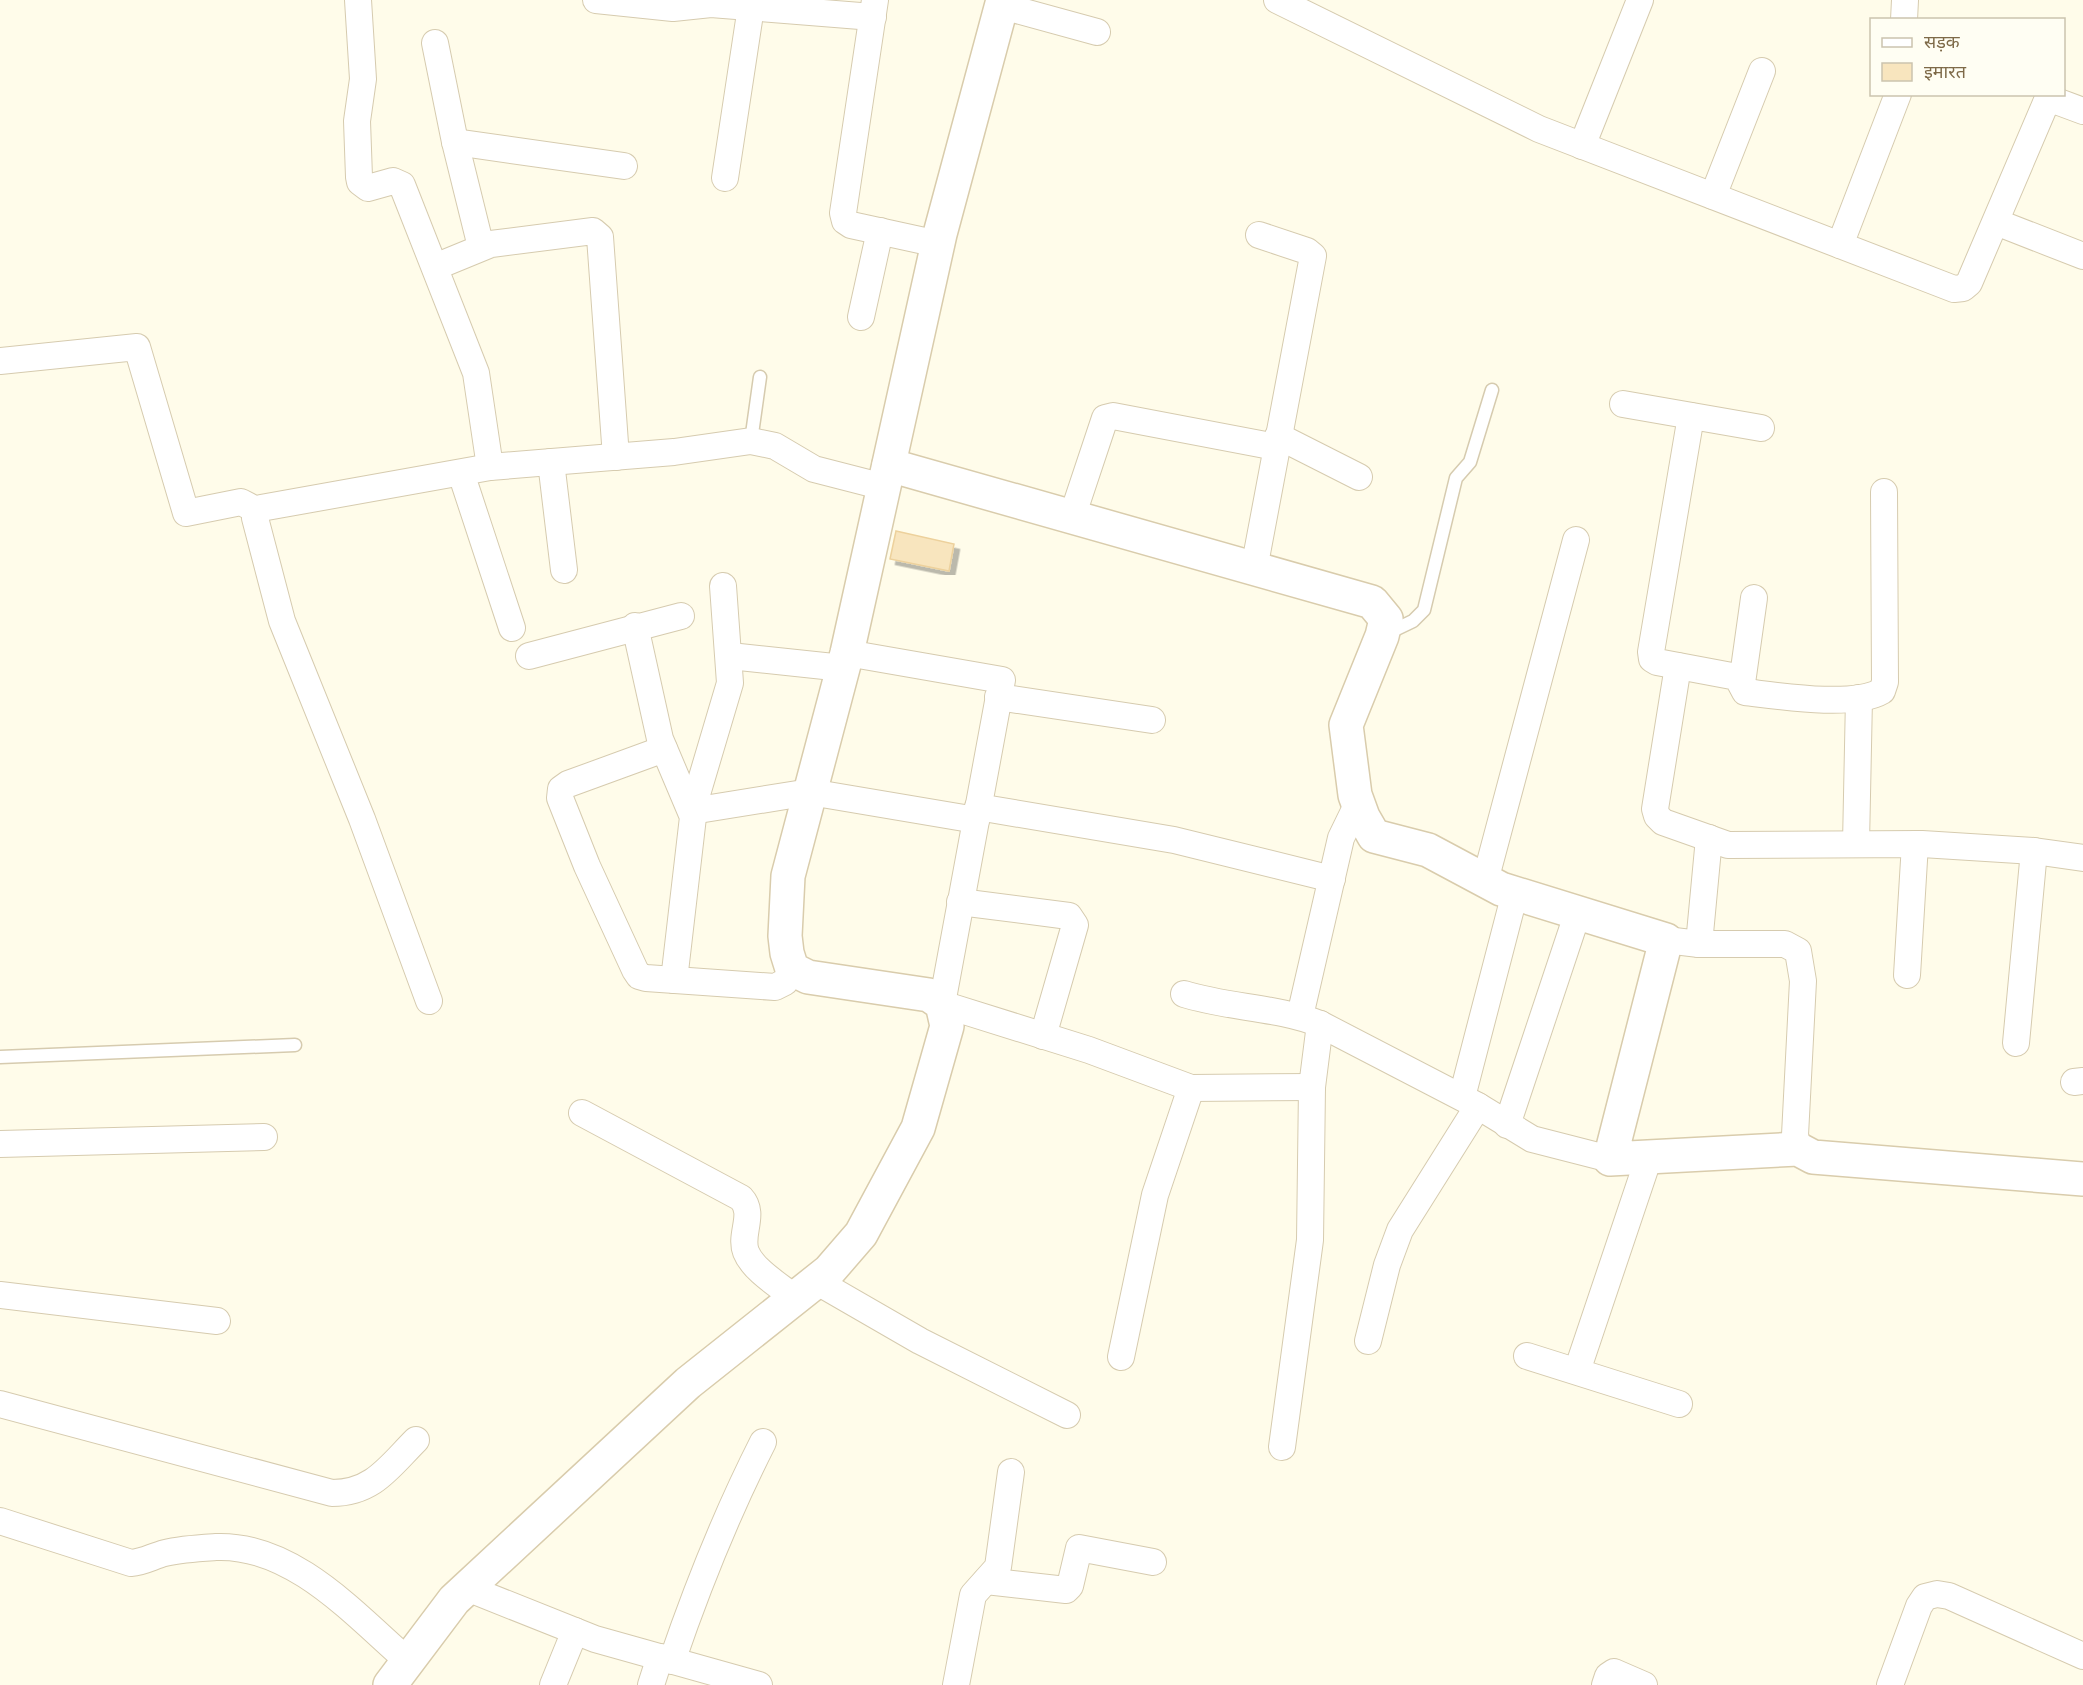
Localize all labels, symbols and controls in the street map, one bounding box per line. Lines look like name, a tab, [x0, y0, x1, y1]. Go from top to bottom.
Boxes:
legend	[1870, 18, 2065, 96]
text: सड़क	[1924, 31, 1961, 53]
text: इमारत	[1924, 61, 1967, 83]

